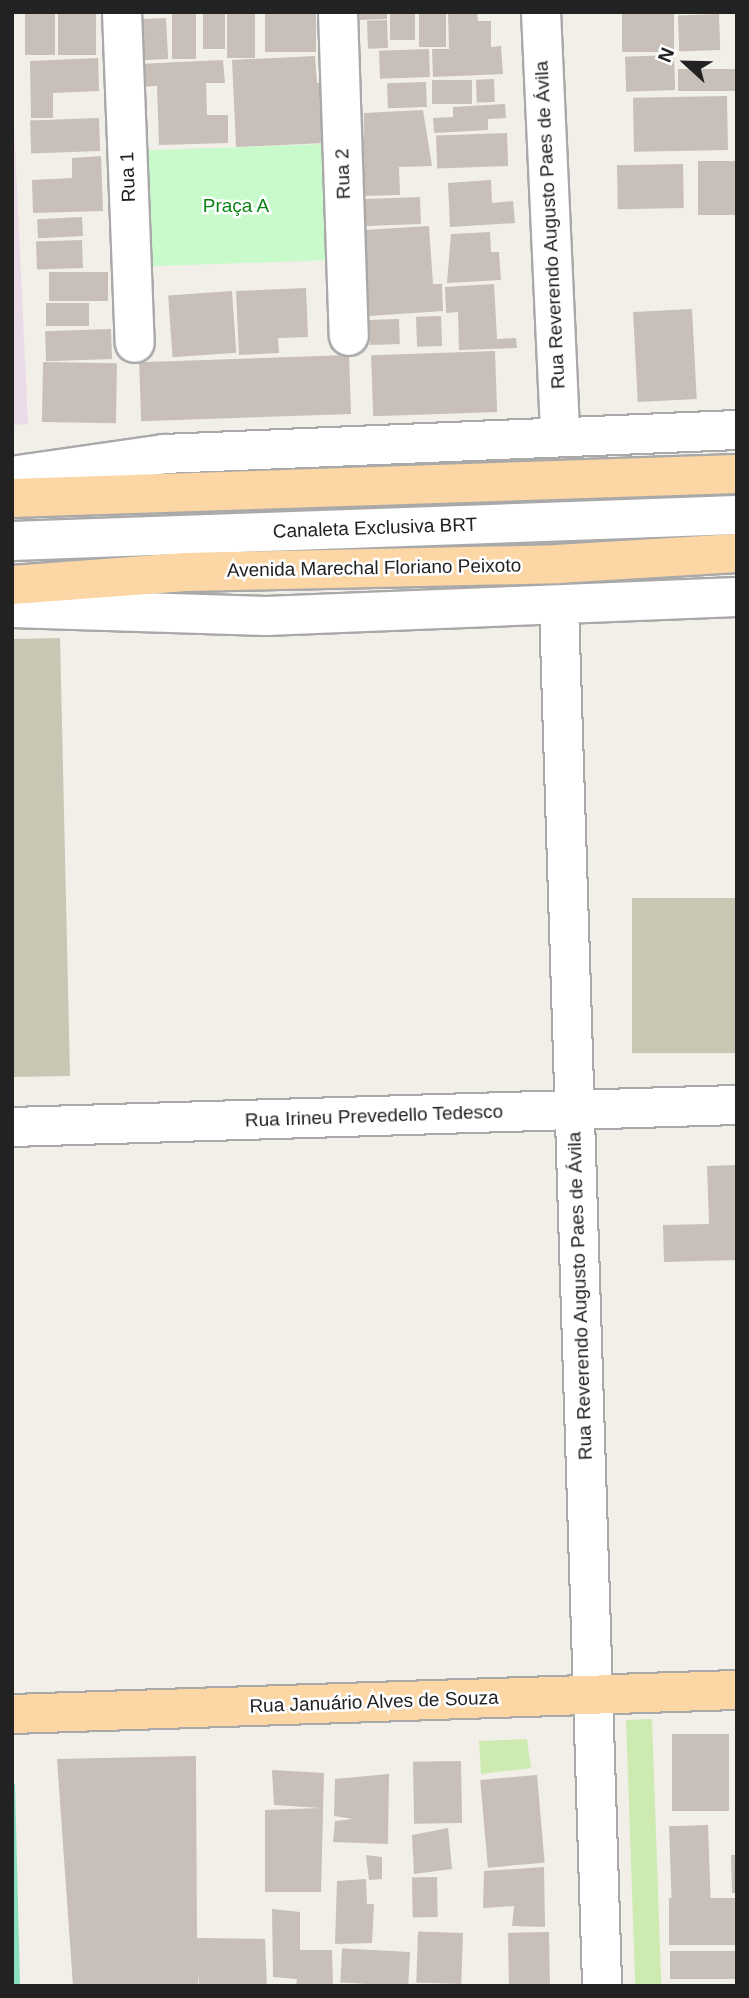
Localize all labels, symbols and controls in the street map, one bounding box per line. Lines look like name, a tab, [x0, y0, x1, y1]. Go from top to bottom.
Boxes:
north arrow	[651, 28, 721, 98]
text: N	[654, 45, 678, 65]
street label: Rua Reverendo Augusto Paes de Ávila	[530, 60, 570, 390]
street label: Rua 2	[331, 148, 355, 200]
street label: Rua 1	[116, 151, 140, 203]
park label: Praça A	[202, 195, 270, 217]
street label: Canaleta Exclusiva BRT	[272, 513, 478, 543]
street label: Avenida Marechal Floriano Peixoto	[227, 554, 521, 582]
street label: Rua Irineu Prevedello Tedesco	[244, 1100, 504, 1132]
street label: Rua Reverendo Augusto Paes de Ávila	[563, 1131, 597, 1461]
street label: Rua Januário Alves de Souza	[249, 1686, 499, 1718]

